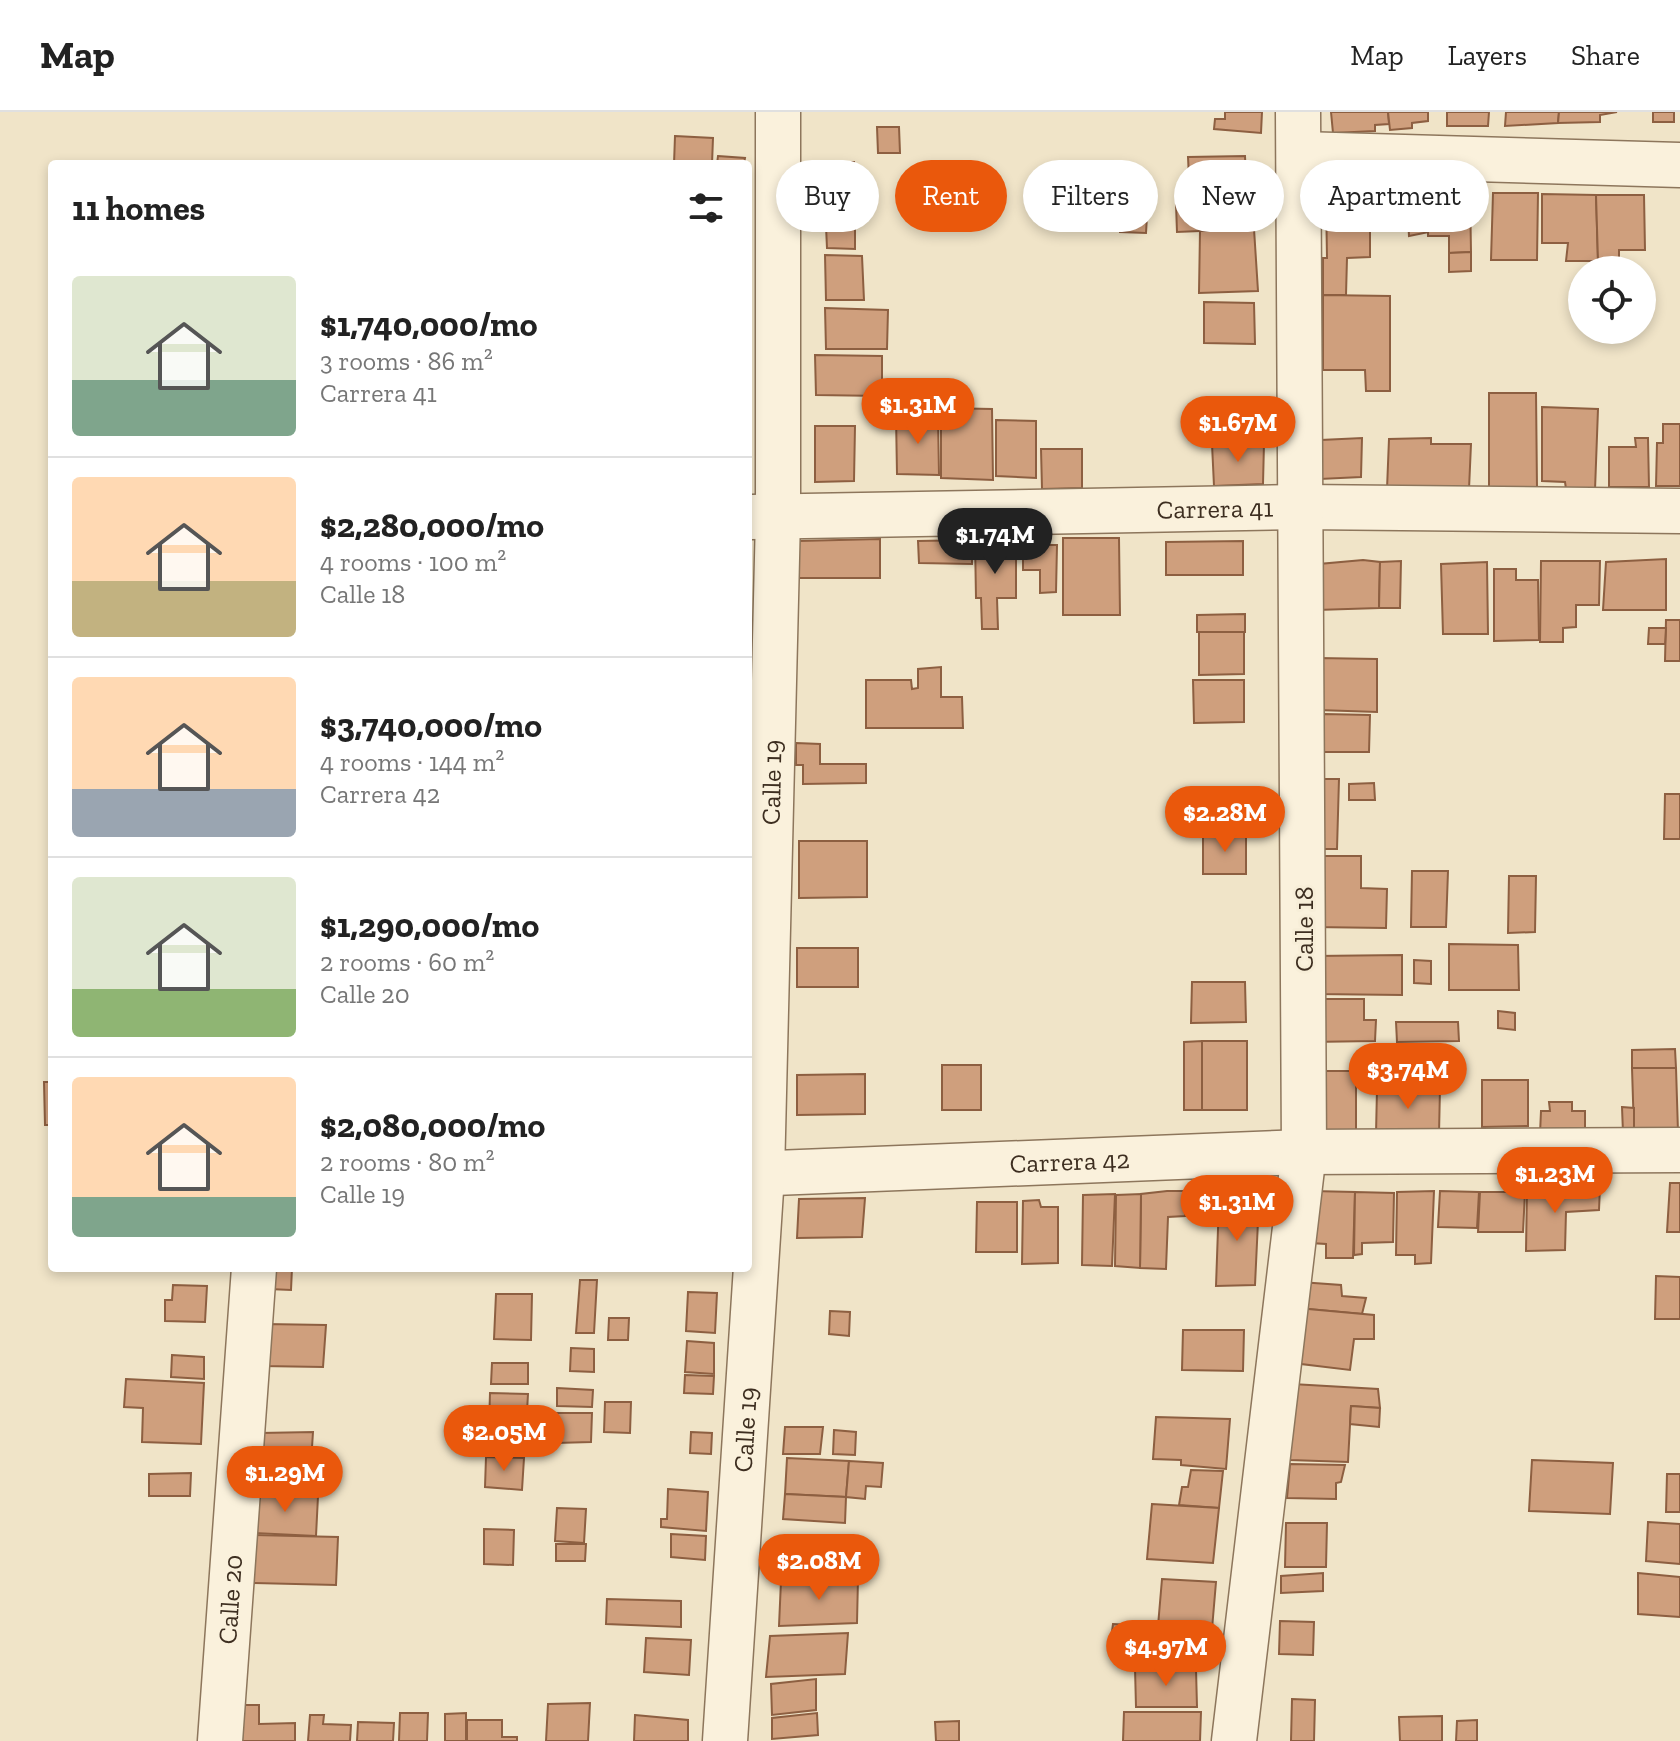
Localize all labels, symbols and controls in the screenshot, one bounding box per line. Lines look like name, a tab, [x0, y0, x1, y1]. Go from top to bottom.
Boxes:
text: Map	[40, 32, 115, 78]
text: Map	[1350, 39, 1404, 72]
text: Layers	[1448, 39, 1527, 72]
text: Share	[1571, 39, 1640, 72]
chip: Buy	[776, 160, 879, 232]
chip: Rent	[895, 160, 1007, 232]
chip: Filters	[1023, 160, 1158, 232]
chip: New	[1174, 160, 1284, 232]
chip: Apartment	[1300, 160, 1489, 232]
icon: filters	[684, 186, 728, 230]
text: 11 homes	[72, 188, 205, 229]
map controls	[1568, 256, 1656, 344]
button: locate	[1568, 256, 1656, 344]
text: $1,740,000/mo	[320, 304, 538, 345]
icon: home	[136, 308, 232, 404]
text: 3 rooms · 86 m²	[320, 345, 493, 377]
text: Carrera 41	[320, 377, 437, 409]
pin: $1.31M	[853, 378, 983, 446]
text: $1.31M	[880, 388, 956, 420]
pin: $1.67M	[1173, 396, 1303, 464]
text: $1.67M	[1198, 406, 1278, 438]
street label: Carrera 41	[1156, 492, 1274, 526]
text: $2,280,000/mo	[320, 505, 544, 546]
pin: $1.74M	[930, 508, 1060, 576]
icon: home	[136, 509, 232, 605]
text: $1.74M	[955, 518, 1035, 550]
text: 4 rooms · 100 m²	[320, 546, 506, 578]
text: Calle 18	[320, 578, 405, 610]
text: $3,740,000/mo	[320, 705, 542, 746]
icon: home	[136, 709, 232, 805]
street label: Calle 19	[755, 739, 789, 825]
text: 4 rooms · 144 m²	[320, 746, 504, 778]
text: Carrera 42	[320, 778, 440, 810]
pin: $2.28M	[1160, 786, 1290, 854]
text: $2.28M	[1183, 796, 1267, 828]
street label: Calle 18	[1288, 886, 1320, 972]
text: $1,290,000/mo	[320, 905, 539, 946]
icon: home	[136, 909, 232, 1005]
text: 2 rooms · 60 m²	[320, 946, 494, 978]
text: Calle 20	[320, 978, 410, 1010]
pin: $3.74M	[1343, 1043, 1473, 1111]
text: $3.74M	[1367, 1053, 1449, 1085]
text: $2,080,000/mo	[320, 1105, 545, 1146]
icon: home	[136, 1109, 232, 1205]
street label: Carrera 42	[1009, 1143, 1130, 1180]
text: 2 rooms · 80 m²	[320, 1146, 495, 1178]
pin: $1.23M	[1490, 1147, 1620, 1215]
text: $1.23M	[1515, 1157, 1595, 1189]
pin: $1.31M	[1172, 1175, 1302, 1243]
text: Calle 19	[320, 1178, 405, 1210]
text: $1.31M	[1199, 1185, 1275, 1217]
street label: Calle 19	[727, 1386, 764, 1473]
pin: $2.05M	[439, 1405, 569, 1473]
text: $2.05M	[462, 1415, 546, 1447]
pin: $1.29M	[220, 1446, 350, 1514]
text: $1.29M	[245, 1456, 325, 1488]
pin: $2.08M	[754, 1534, 884, 1602]
text: $2.08M	[776, 1544, 862, 1576]
street label: Calle 20	[211, 1553, 249, 1645]
pin: $4.97M	[1101, 1620, 1231, 1688]
text: $4.97M	[1124, 1630, 1208, 1662]

